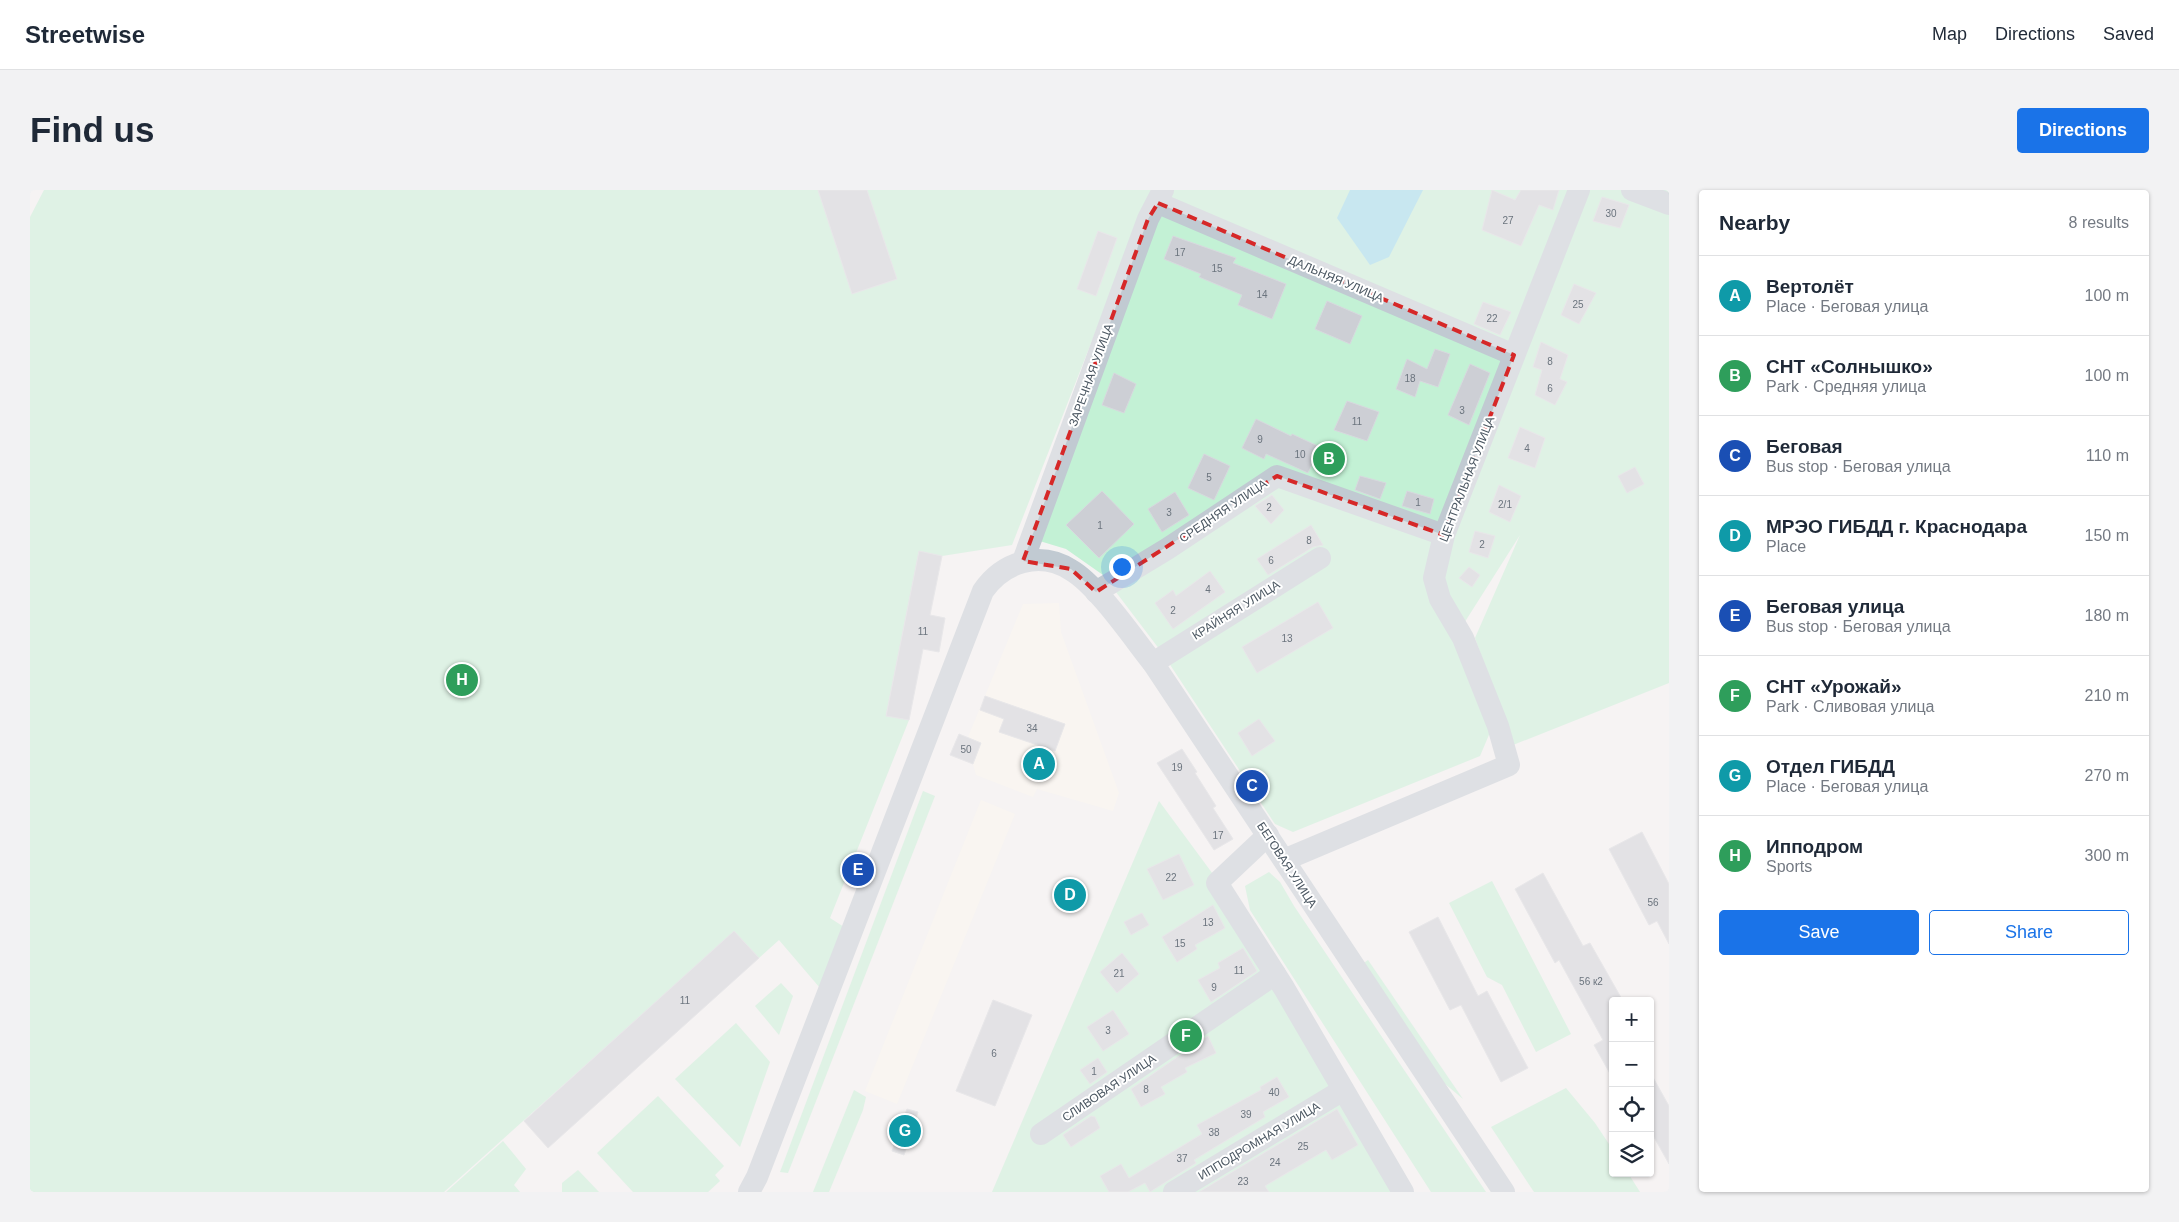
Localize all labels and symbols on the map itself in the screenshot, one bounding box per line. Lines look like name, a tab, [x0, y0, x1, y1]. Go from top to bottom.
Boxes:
house number: 30	[1605, 208, 1617, 219]
house number: 27	[1502, 215, 1514, 226]
house number: 17	[1174, 247, 1186, 258]
street label: ДАЛЬНЯЯ УЛИЦА	[1286, 253, 1386, 305]
house number: 15	[1211, 263, 1223, 274]
house number: 14	[1256, 289, 1268, 300]
house number: 25	[1572, 299, 1584, 310]
house number: 22	[1486, 313, 1498, 324]
street label: ЗАРЕЧНАЯ УЛИЦА	[1066, 322, 1116, 428]
house number: 8	[1547, 356, 1553, 367]
house number: 18	[1404, 373, 1416, 384]
house number: 6	[1547, 383, 1553, 394]
house number: 3	[1459, 405, 1465, 416]
street label: ЦЕНТРАЛЬНАЯ УЛИЦА	[1437, 414, 1497, 544]
house number: 11	[1352, 416, 1363, 427]
house number: 9	[1257, 434, 1263, 445]
pin: B	[1313, 440, 1345, 478]
house number: 4	[1524, 443, 1530, 454]
house number: 10	[1294, 449, 1306, 460]
house number: 5	[1206, 472, 1212, 483]
street label: СРЕДНЯЯ УЛИЦА	[1176, 476, 1270, 546]
house number: 1	[1415, 497, 1421, 508]
house number: 2/1	[1498, 499, 1512, 510]
house number: 2	[1266, 502, 1272, 513]
house number: 3	[1166, 507, 1172, 518]
house number: 1	[1097, 520, 1103, 531]
house number: 8	[1306, 535, 1312, 546]
house number: 2	[1479, 539, 1485, 550]
your location	[1109, 554, 1135, 580]
house number: 6	[1268, 555, 1274, 566]
street label: КРАЙНЯЯ УЛИЦА	[1189, 577, 1282, 643]
house number: 4	[1205, 584, 1211, 595]
house number: 2	[1170, 605, 1176, 616]
house number: 11	[918, 626, 929, 637]
house number: 13	[1281, 633, 1293, 644]
pin: H	[446, 661, 478, 699]
house number: 34	[1026, 723, 1038, 734]
house number: 50	[960, 744, 972, 755]
pin: A	[1023, 745, 1055, 783]
house number: 19	[1171, 762, 1183, 773]
pin: C	[1236, 767, 1268, 805]
street label: БЕГОВАЯ УЛИЦА	[1254, 820, 1320, 910]
house number: 17	[1212, 830, 1224, 841]
pin: E	[842, 851, 874, 889]
house number: 22	[1165, 872, 1177, 883]
pin: D	[1054, 876, 1086, 914]
house number: 56	[1647, 897, 1659, 908]
house number: 13	[1202, 917, 1214, 928]
house number: 15	[1174, 938, 1186, 949]
house number: 11	[1234, 965, 1245, 976]
house number: 21	[1113, 968, 1125, 979]
house number: 56 к2	[1579, 976, 1603, 987]
house number: 9	[1211, 982, 1217, 993]
house number: 11	[680, 995, 691, 1006]
pin: F	[1170, 1017, 1202, 1055]
house number: 3	[1105, 1025, 1111, 1036]
house number: 6	[991, 1048, 997, 1059]
street label: СЛИВОВАЯ УЛИЦА	[1060, 1051, 1158, 1125]
house number: 1	[1091, 1066, 1097, 1077]
house number: 8	[1143, 1084, 1149, 1095]
house number: 40	[1268, 1087, 1280, 1098]
street label: ИППОДРОМНАЯ УЛИЦА	[1196, 1099, 1322, 1183]
house number: 39	[1240, 1109, 1252, 1120]
pin: G	[889, 1112, 921, 1150]
house number: 38	[1208, 1127, 1220, 1138]
house number: 25	[1297, 1141, 1309, 1152]
house number: 37	[1176, 1153, 1188, 1164]
house number: 24	[1269, 1157, 1281, 1168]
house number: 23	[1237, 1176, 1249, 1187]

